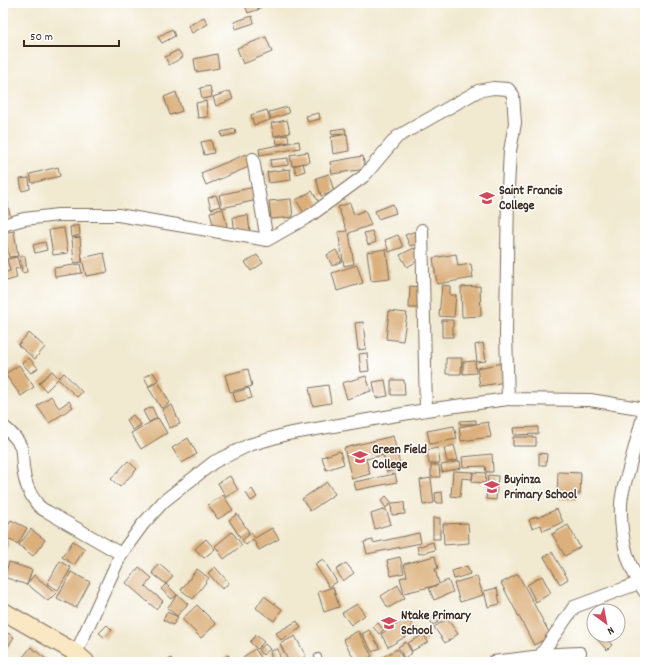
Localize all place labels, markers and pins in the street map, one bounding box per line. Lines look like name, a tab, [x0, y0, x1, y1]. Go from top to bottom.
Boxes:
place label: Saint Francis College	[499, 182, 563, 216]
school or university icon: Saint Francis College	[478, 189, 496, 207]
place label: Green Field College	[372, 441, 427, 475]
school or university icon: Green Field College	[351, 448, 369, 466]
place label: Buyinza Primary School	[504, 471, 578, 505]
school or university icon: Buyinza Primary School	[483, 478, 501, 496]
place label: Ntake Primary School	[401, 607, 471, 641]
school or university icon: Ntake Primary School	[380, 614, 398, 632]

